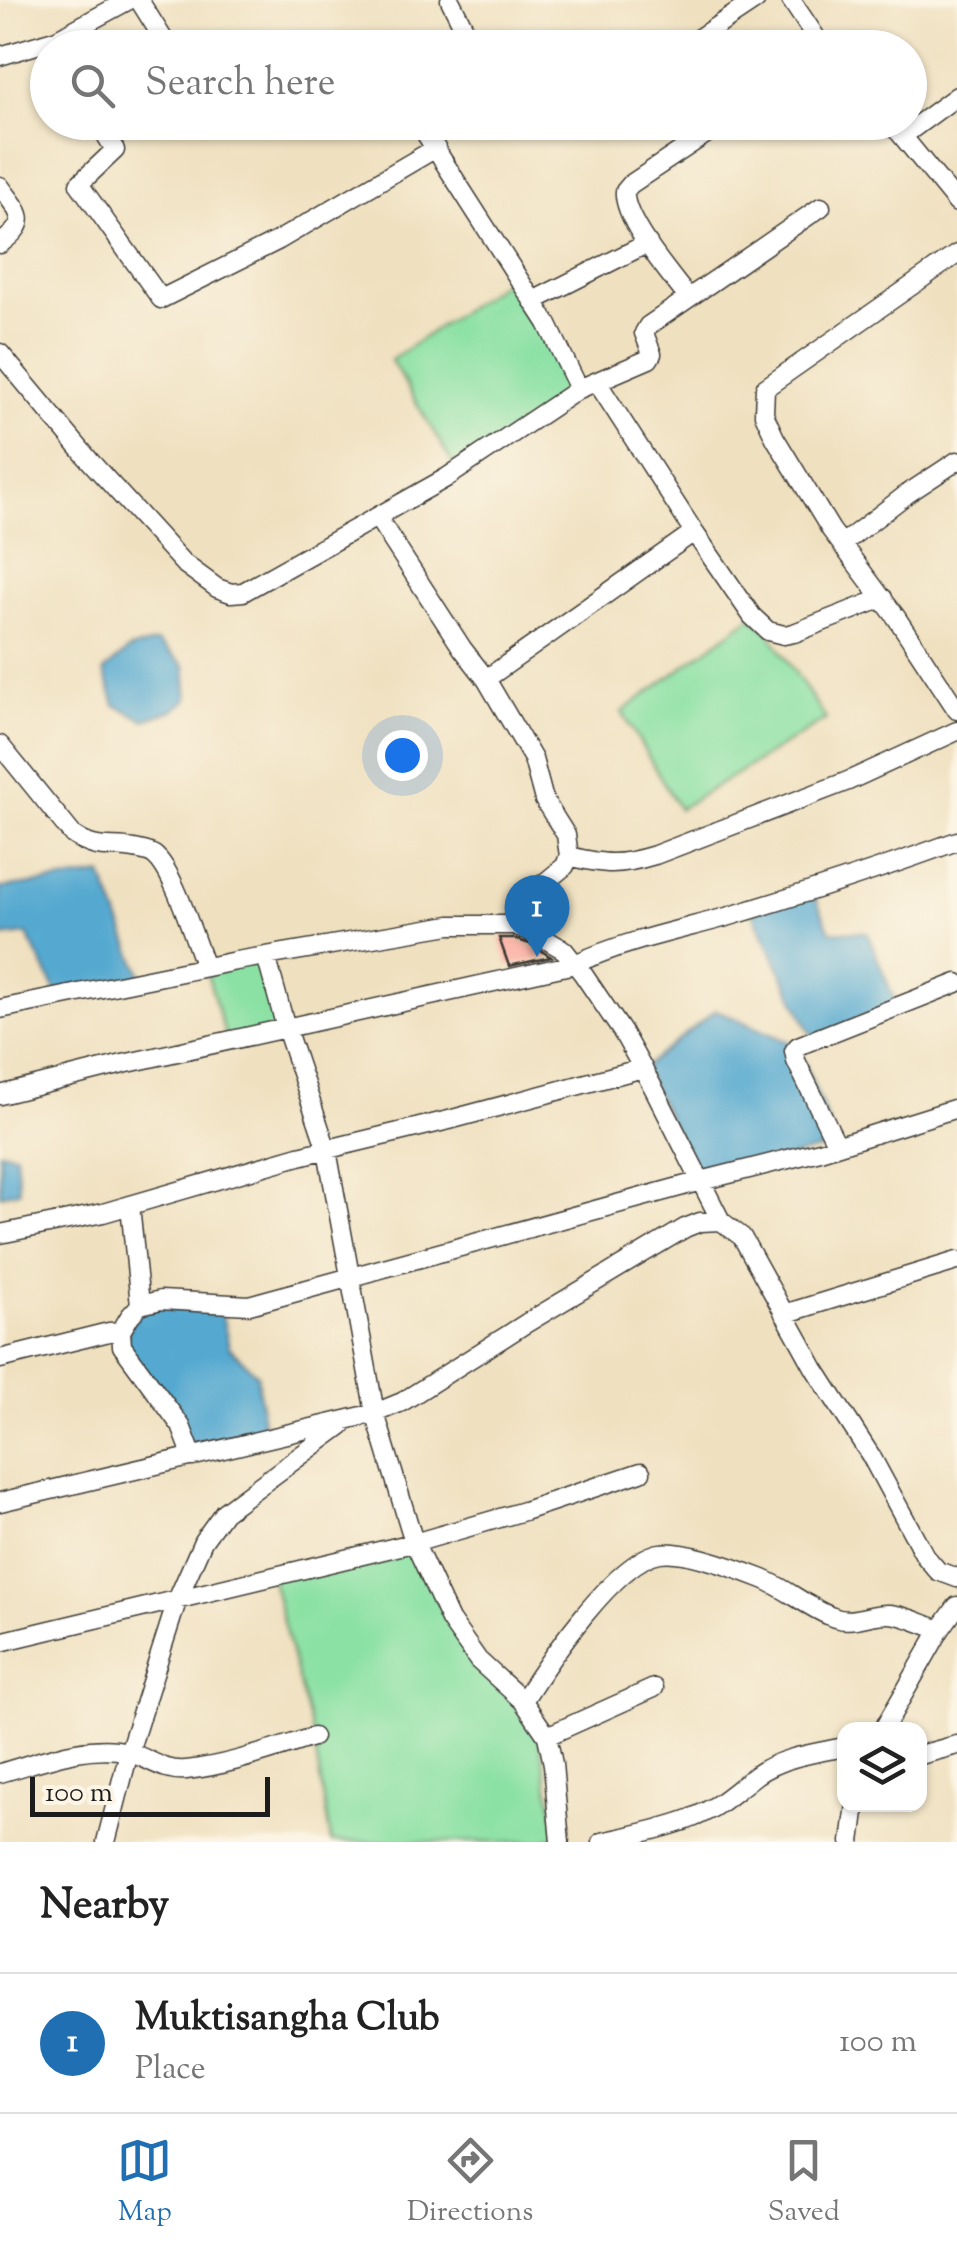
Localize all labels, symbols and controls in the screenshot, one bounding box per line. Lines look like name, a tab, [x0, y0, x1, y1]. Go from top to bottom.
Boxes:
search box	[30, 30, 927, 140]
icon: search	[65, 58, 120, 113]
text: Search here	[145, 58, 336, 112]
your location	[377, 730, 428, 781]
pin: 1	[504, 874, 570, 957]
map controls	[837, 1722, 927, 1812]
button: layers	[837, 1722, 927, 1812]
scale bar	[30, 1772, 270, 1816]
text: 100 m	[45, 1774, 113, 1814]
text: Nearby	[40, 1877, 169, 1937]
text: Muktisangha Club	[135, 1993, 440, 2047]
text: 1	[67, 2020, 78, 2066]
text: 100 m	[839, 2020, 917, 2066]
text: Place	[135, 2047, 206, 2093]
tab: Map	[117, 2133, 172, 2233]
tab: Directions	[407, 2133, 533, 2233]
tab: Saved	[768, 2133, 840, 2233]

